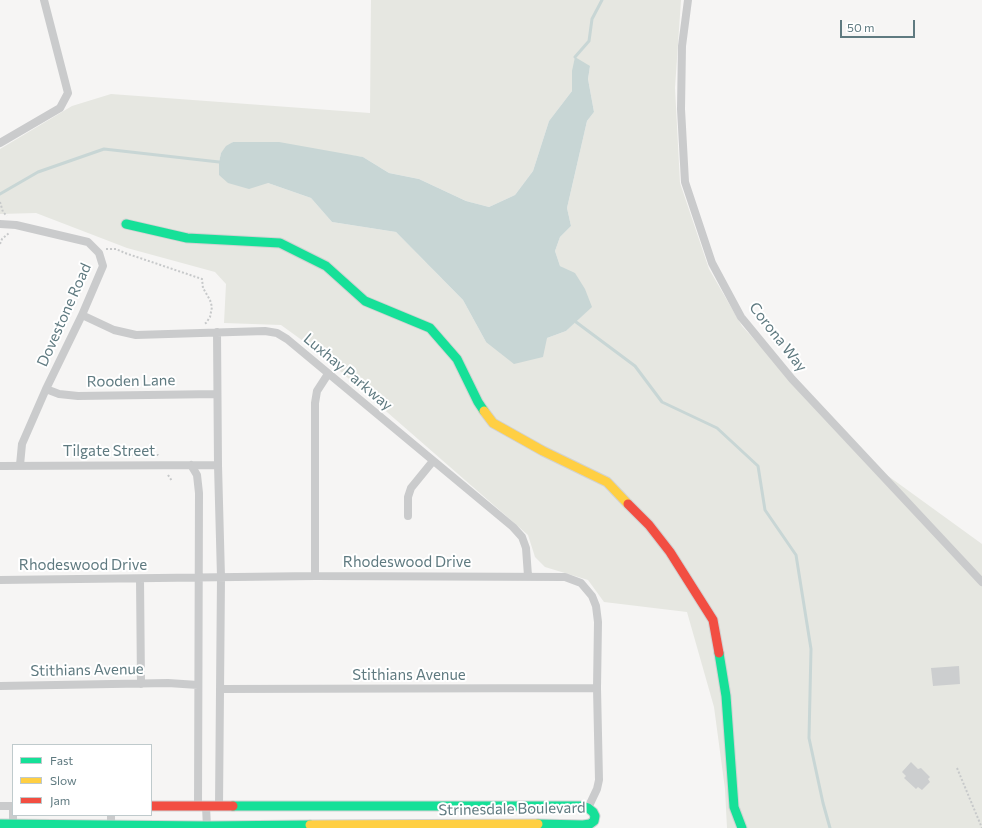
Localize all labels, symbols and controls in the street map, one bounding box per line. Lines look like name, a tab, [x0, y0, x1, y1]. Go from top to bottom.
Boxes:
scale bar	[842, 12, 917, 38]
text: 50 m	[847, 20, 875, 34]
street label: Dovestone Road	[33, 261, 95, 369]
street label: Corona Way	[745, 299, 811, 375]
street label: Luxhay Parkway	[300, 330, 396, 414]
street label: Rooden Lane	[87, 371, 175, 391]
street label: Tilgate Street	[63, 442, 155, 460]
street label: Rhodeswood Drive	[343, 553, 471, 571]
street label: Rhodeswood Drive	[19, 556, 147, 574]
street label: Stithians Avenue	[30, 660, 144, 680]
street label: Stithians Avenue	[352, 666, 466, 684]
legend	[12, 744, 152, 816]
text: Fast	[50, 753, 73, 767]
text: Slow	[50, 773, 77, 787]
text: Jam	[50, 793, 70, 807]
street label: Strinesdale Boulevard	[438, 799, 586, 819]

